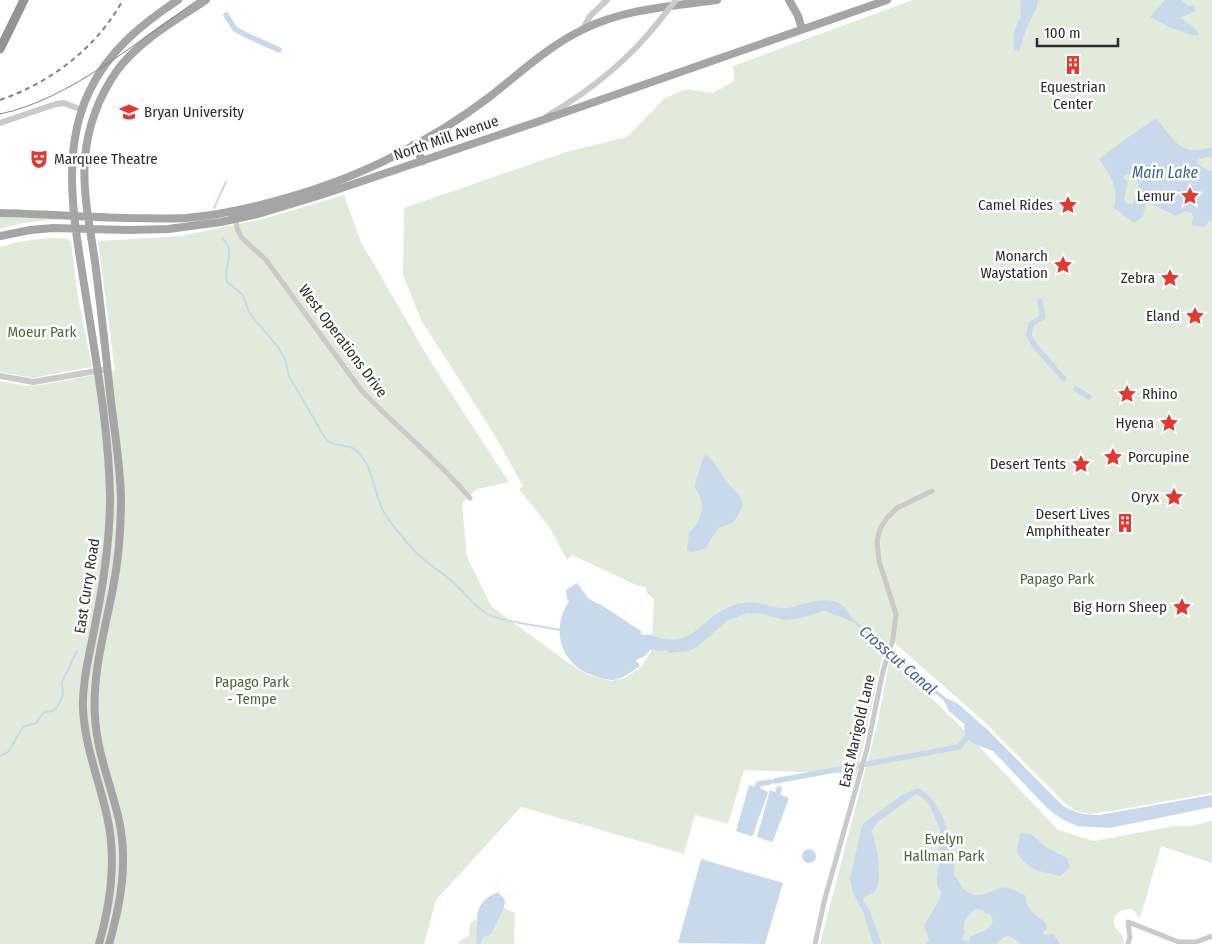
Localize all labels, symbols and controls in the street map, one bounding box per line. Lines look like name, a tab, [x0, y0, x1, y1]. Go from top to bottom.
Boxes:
scale bar	[1037, 15, 1118, 47]
text: 100 m	[1044, 24, 1081, 42]
building icon: Equestrian Center	[1062, 54, 1084, 76]
place label: Equestrian Center	[1040, 78, 1106, 113]
school or university icon: Bryan University	[118, 101, 140, 123]
place label: Bryan University	[144, 103, 244, 121]
street label: North Mill Avenue	[391, 112, 501, 164]
theatre icon: Marquee Theatre	[28, 148, 50, 170]
place label: Marquee Theatre	[54, 150, 158, 168]
water label: Main Lake	[1132, 163, 1198, 182]
place icon: Lemur	[1179, 185, 1201, 207]
place label: Lemur	[1137, 187, 1176, 205]
place icon: Camel Rides	[1057, 194, 1079, 216]
place label: Camel Rides	[978, 196, 1053, 214]
place label: Monarch Waystation	[980, 247, 1048, 282]
place icon: Monarch Waystation	[1052, 254, 1074, 276]
place icon: Zebra	[1159, 267, 1181, 289]
place label: Zebra	[1121, 269, 1155, 287]
street label: West Operations Drive	[295, 281, 391, 401]
place icon: Eland	[1184, 305, 1206, 327]
place label: Eland	[1146, 307, 1180, 325]
park label: Moeur Park	[7, 323, 77, 341]
place icon: Rhino	[1116, 383, 1138, 405]
place label: Rhino	[1142, 385, 1178, 403]
place icon: Hyena	[1158, 412, 1180, 434]
place label: Hyena	[1116, 414, 1154, 432]
place icon: Porcupine	[1102, 446, 1124, 468]
place label: Porcupine	[1128, 448, 1189, 466]
place icon: Desert Tents	[1070, 453, 1092, 475]
place label: Desert Tents	[990, 455, 1066, 473]
place icon: Oryx	[1163, 486, 1185, 508]
place label: Oryx	[1131, 488, 1159, 506]
place label: Desert Lives Amphitheater	[1026, 505, 1111, 540]
building icon: Desert Lives Amphitheater	[1114, 512, 1136, 534]
street label: East Curry Road	[71, 537, 103, 635]
park label: Papago Park	[1020, 570, 1094, 588]
place icon: Big Horn Sheep	[1171, 596, 1193, 618]
place label: Big Horn Sheep	[1073, 598, 1167, 616]
water label: Crosscut Canal	[856, 621, 940, 699]
park label: Papago Park - Tempe	[215, 673, 289, 708]
street label: East Marigold Lane	[835, 673, 879, 789]
park label: Evelyn Hallman Park	[903, 830, 985, 865]

